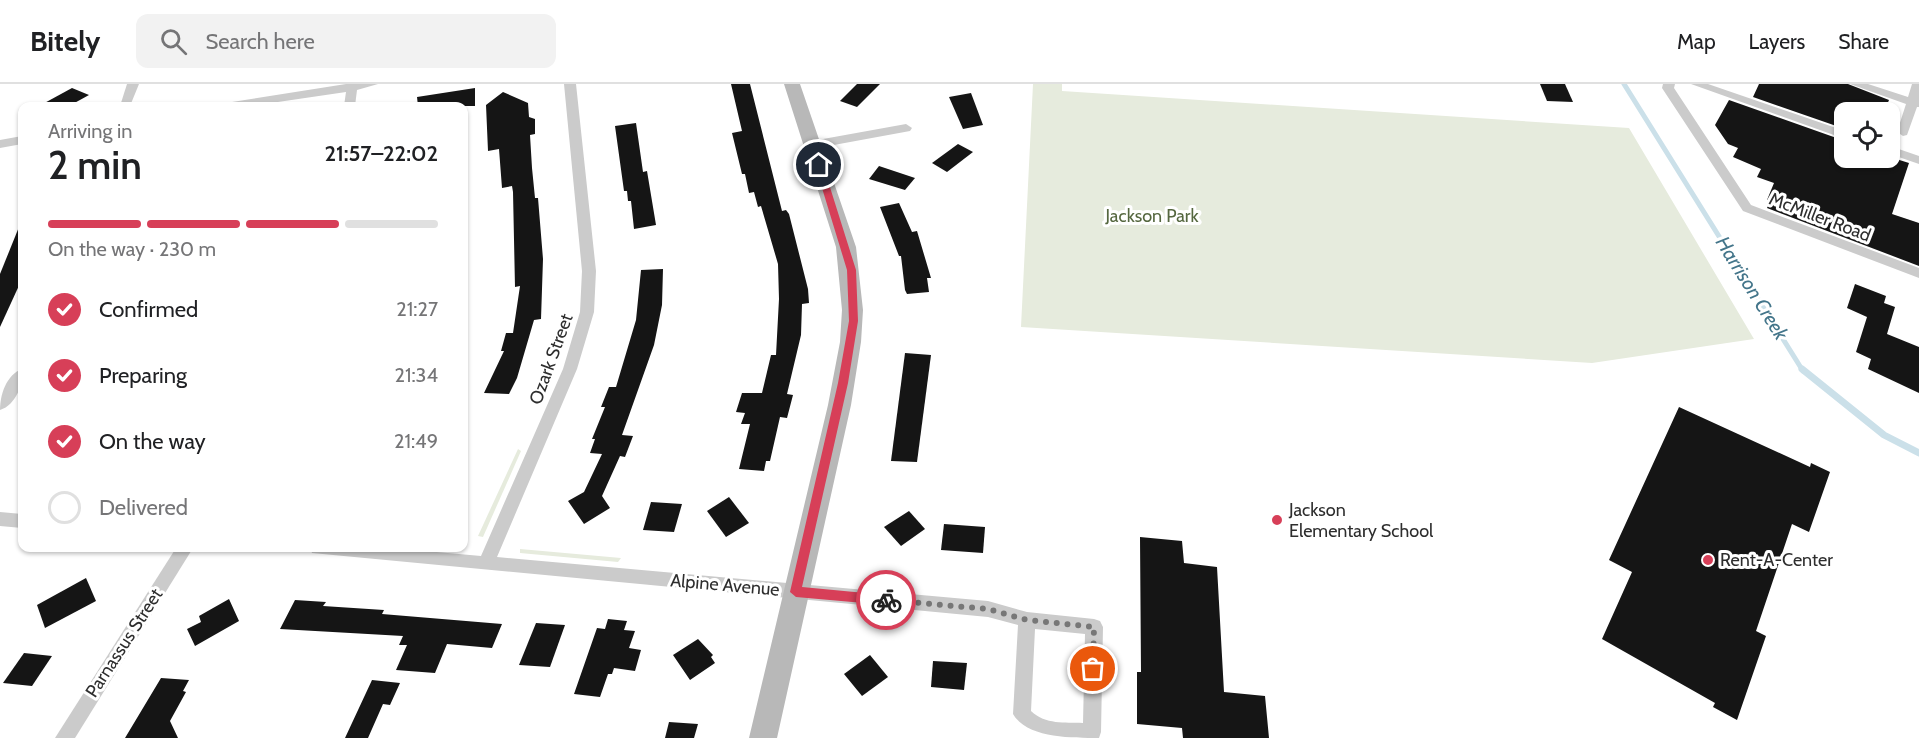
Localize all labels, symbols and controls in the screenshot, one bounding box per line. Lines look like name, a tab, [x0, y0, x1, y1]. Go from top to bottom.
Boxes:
search box	[136, 14, 556, 68]
text: Bitely	[30, 24, 100, 58]
icon: search	[157, 25, 190, 58]
text: Search here	[205, 28, 315, 55]
text: Map	[1677, 29, 1716, 54]
text: Layers	[1749, 29, 1805, 54]
text: Share	[1838, 29, 1889, 54]
map controls	[1834, 102, 1900, 168]
button: locate	[1834, 102, 1900, 168]
text: Arriving in	[48, 119, 132, 143]
pin	[793, 139, 844, 190]
text: 21:57–22:02	[324, 140, 438, 167]
text: 2 min	[48, 141, 142, 189]
icon: home	[802, 148, 835, 181]
street label: McMiller Road	[1766, 188, 1874, 246]
park label: Jackson Park	[1104, 205, 1200, 227]
water label: Harrison Creek	[1711, 232, 1794, 345]
text: On the way · 230 m	[48, 237, 216, 261]
icon: check	[48, 293, 81, 326]
text: Confirmed	[99, 296, 198, 323]
text: 21:27	[396, 297, 438, 321]
street label: Ozark Street	[524, 311, 578, 407]
icon: check	[48, 359, 81, 392]
text: Preparing	[99, 362, 187, 389]
text: 21:34	[394, 363, 438, 387]
icon: check	[48, 425, 81, 458]
text: On the way	[99, 428, 206, 455]
text: 21:49	[394, 429, 438, 453]
text: Delivered	[99, 494, 188, 521]
place label: Jackson Elementary School	[1288, 499, 1434, 542]
marker: Jackson Elementary School	[1270, 513, 1284, 527]
place label: Rent-A-Center	[1720, 549, 1833, 571]
marker: Rent-A-Center	[1701, 553, 1715, 567]
street label: Alpine Avenue	[670, 569, 780, 601]
courier	[856, 570, 916, 630]
icon: bike	[870, 584, 903, 617]
street label: Parnassus Street	[81, 585, 167, 701]
pin	[1067, 643, 1118, 694]
icon: bag	[1076, 652, 1109, 685]

